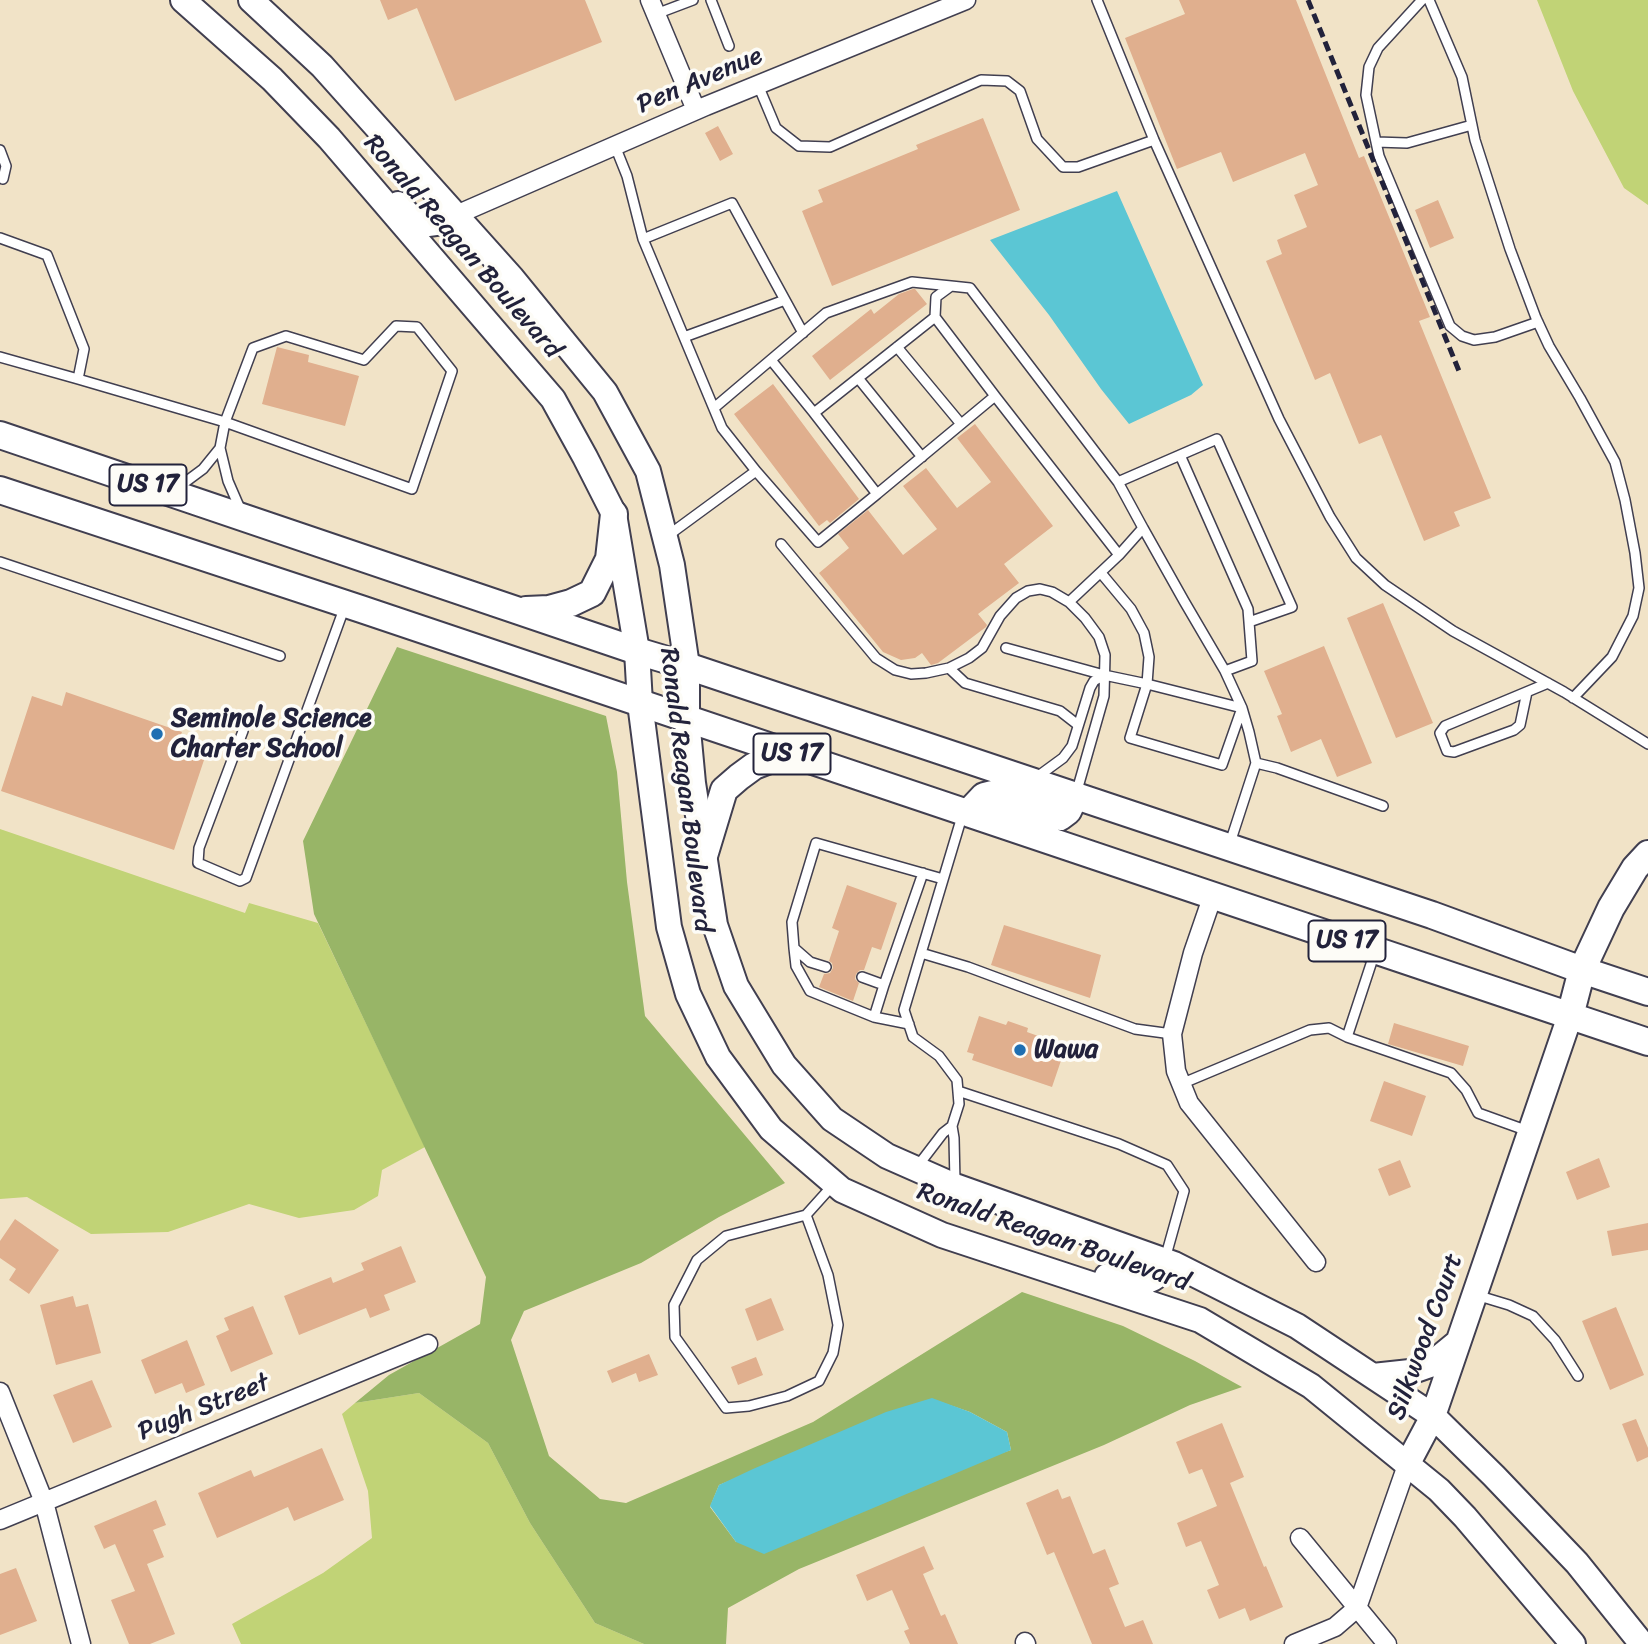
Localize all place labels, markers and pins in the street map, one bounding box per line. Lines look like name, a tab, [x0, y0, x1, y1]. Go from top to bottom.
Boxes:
place label: Seminole Science Charter School	[171, 703, 372, 764]
marker: Seminole Science Charter School	[149, 726, 165, 742]
place label: Wawa	[1034, 1034, 1098, 1066]
marker: Wawa	[1012, 1042, 1028, 1058]

